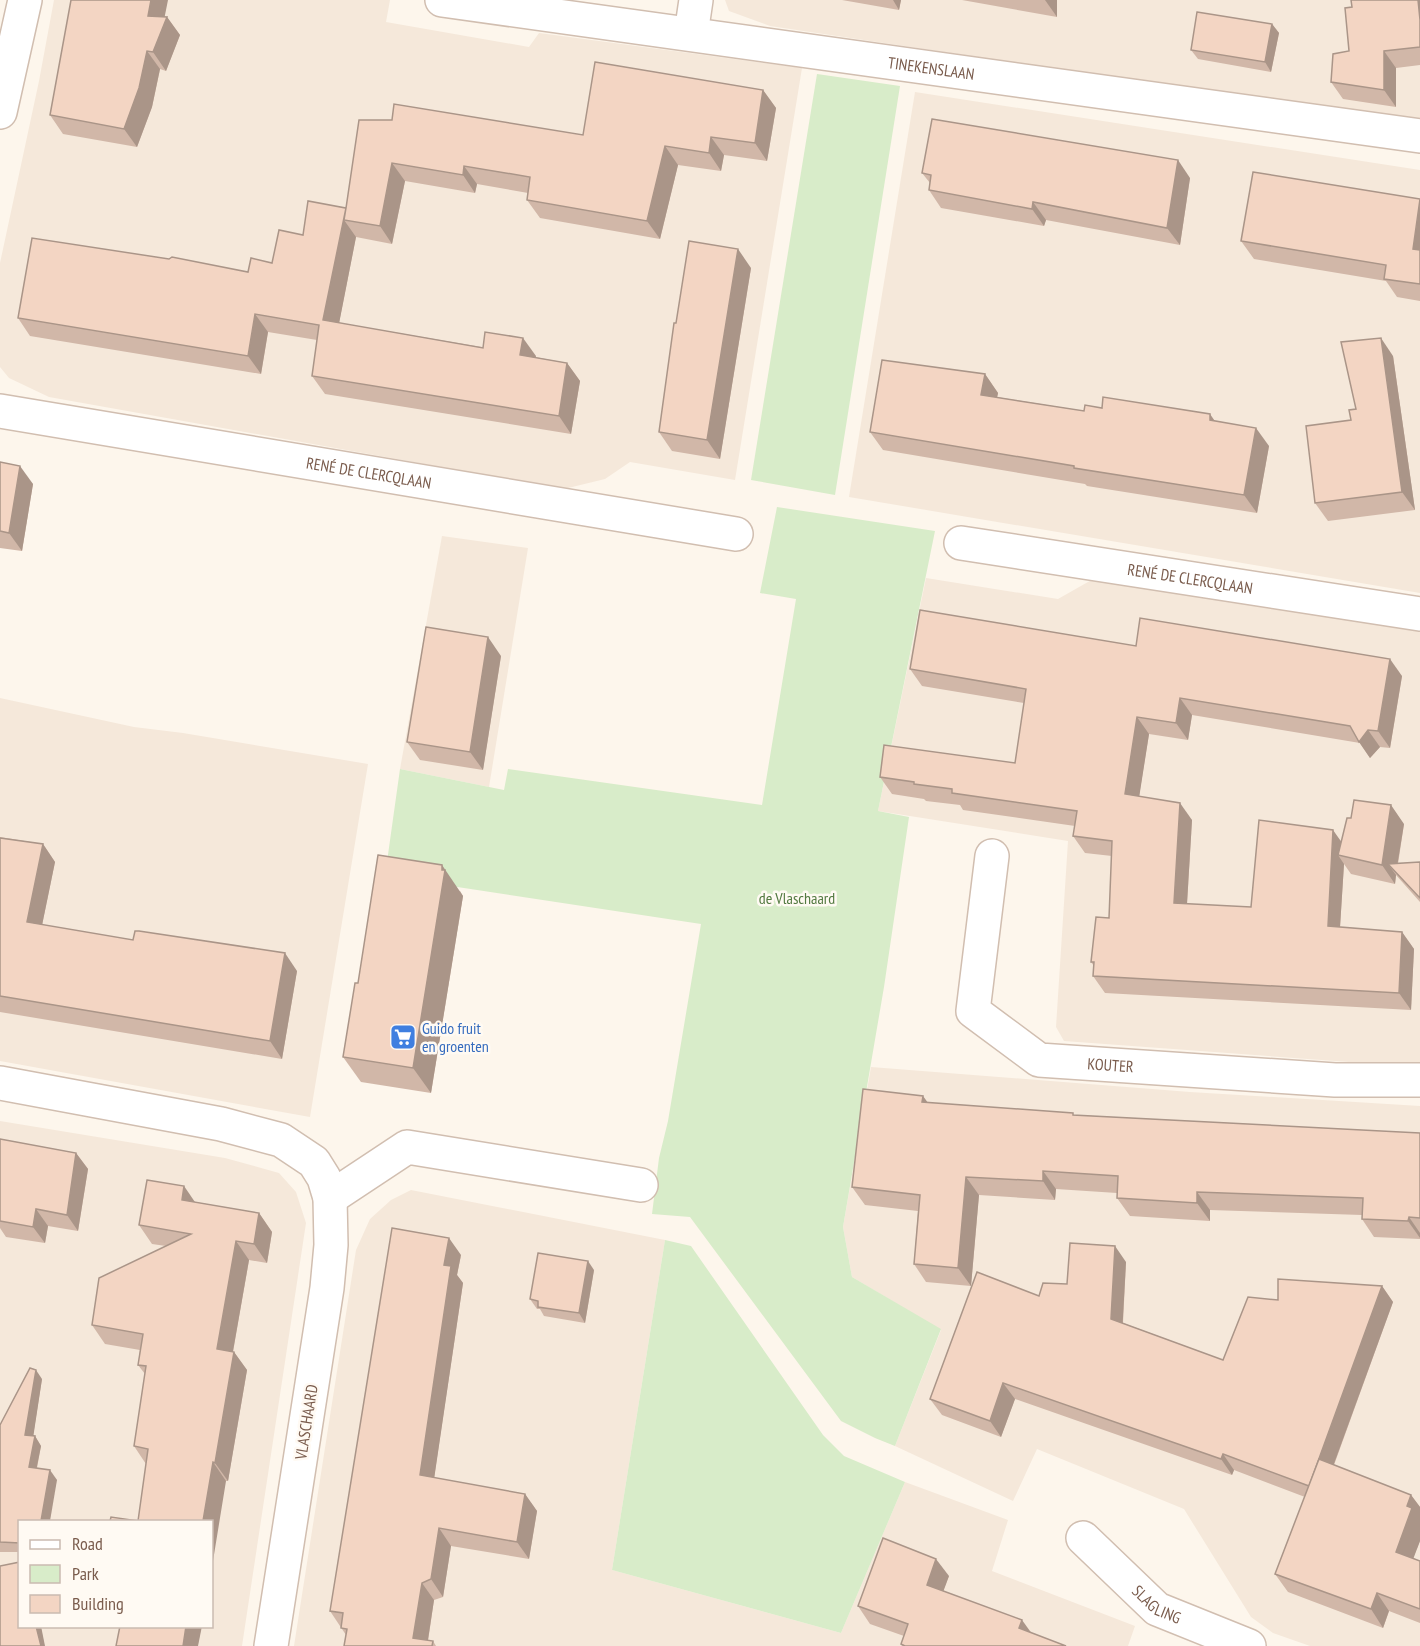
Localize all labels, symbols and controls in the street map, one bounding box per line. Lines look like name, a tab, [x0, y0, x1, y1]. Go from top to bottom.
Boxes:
street label: TINEKENSLAAN	[887, 52, 976, 84]
street label: RENÉ DE CLERCQLAAN	[305, 452, 433, 493]
street label: RENÉ DE CLERCQLAAN	[1126, 559, 1254, 598]
park label: de Vlaschaard	[759, 888, 835, 908]
place label: Guido fruit en groenten	[422, 1018, 489, 1056]
supermarket icon: Guido fruit en groenten	[388, 1022, 418, 1052]
street label: KOUTER	[1087, 1053, 1135, 1076]
street label: VLASCHAARD	[290, 1383, 322, 1462]
legend	[18, 1520, 213, 1628]
text: Road	[72, 1532, 103, 1555]
text: Park	[72, 1562, 99, 1585]
street label: SLAGLING	[1128, 1581, 1184, 1628]
text: Building	[72, 1592, 124, 1615]

